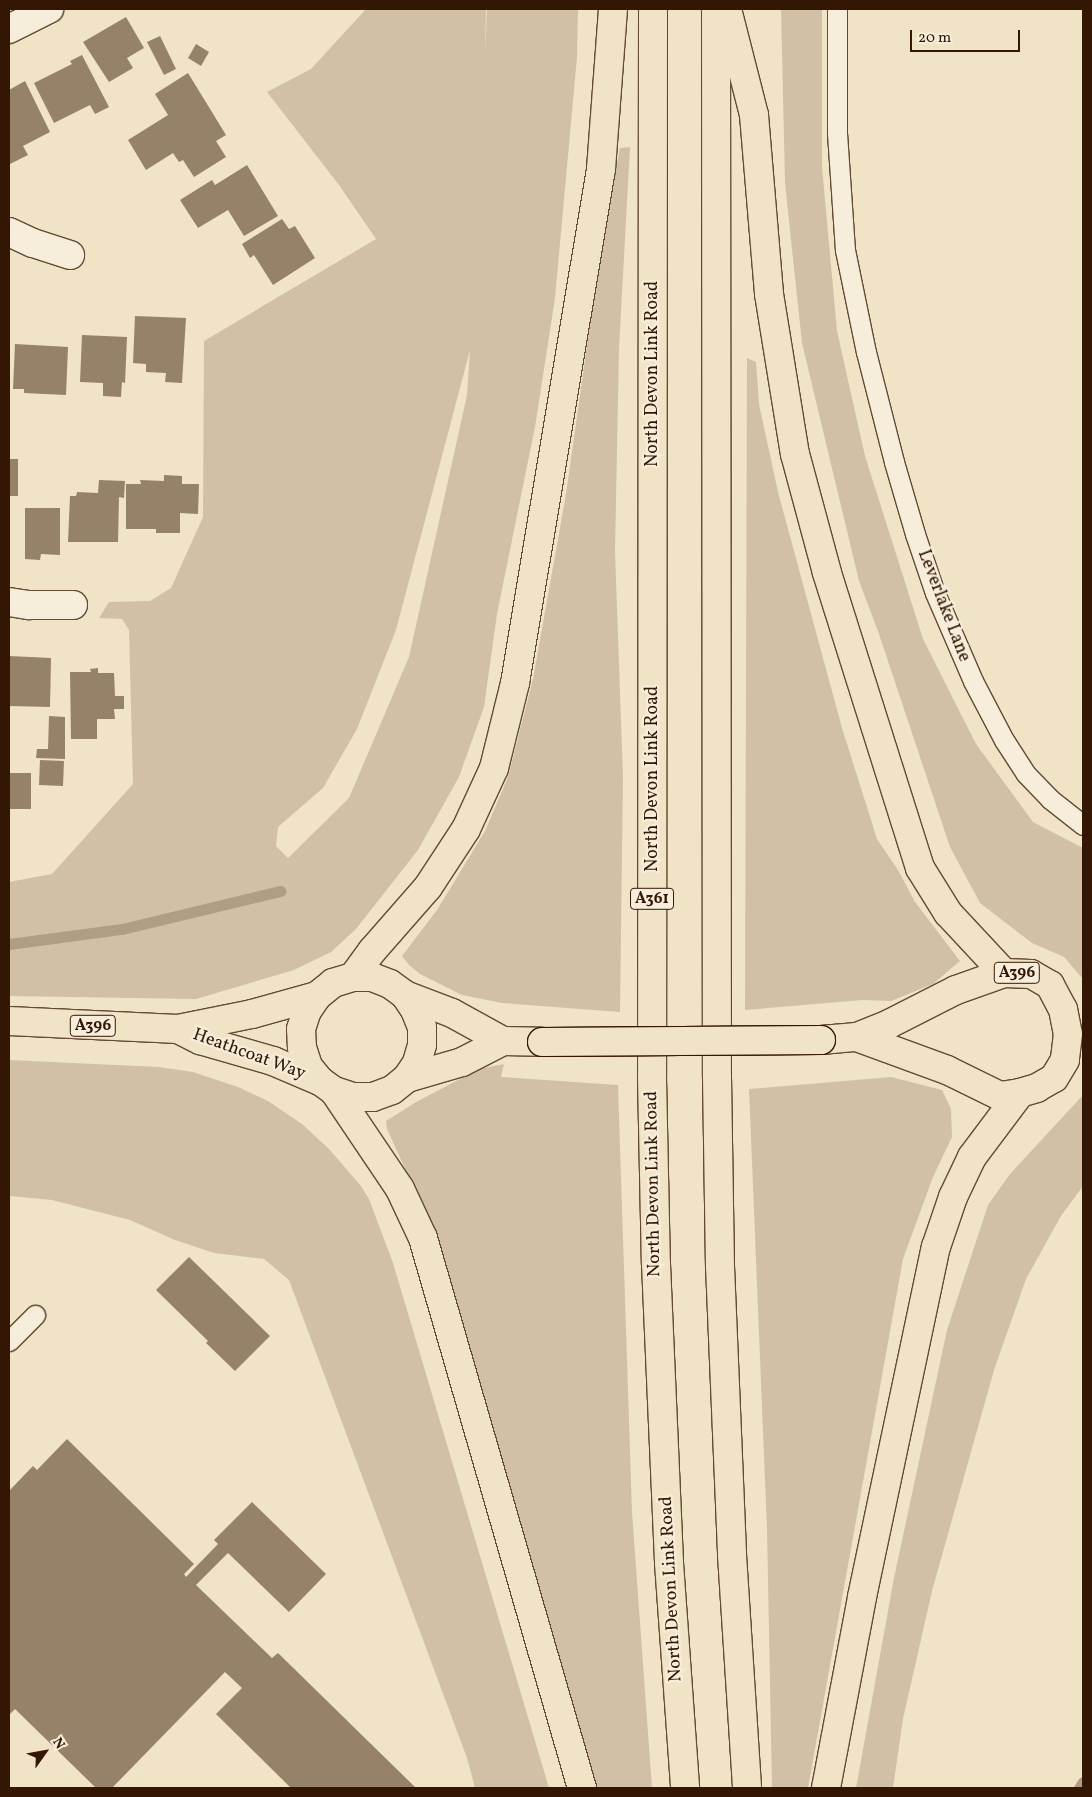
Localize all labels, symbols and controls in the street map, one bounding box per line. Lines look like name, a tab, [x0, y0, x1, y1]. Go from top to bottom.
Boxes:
scale bar	[912, 20, 1022, 52]
text: 20 m	[918, 28, 951, 49]
street label: North Devon Link Road	[642, 281, 664, 467]
street label: Leverlake Lane	[912, 547, 974, 665]
street label: North Devon Link Road	[642, 686, 664, 872]
road number: A361	[630, 886, 674, 912]
road number: A396	[993, 960, 1041, 986]
road number: A396	[69, 1012, 117, 1040]
street label: Heathcoat Way	[189, 1024, 309, 1086]
street label: North Devon Link Road	[642, 1091, 666, 1277]
street label: North Devon Link Road	[656, 1495, 688, 1683]
north arrow	[20, 1727, 70, 1777]
text: N	[47, 1734, 69, 1753]

